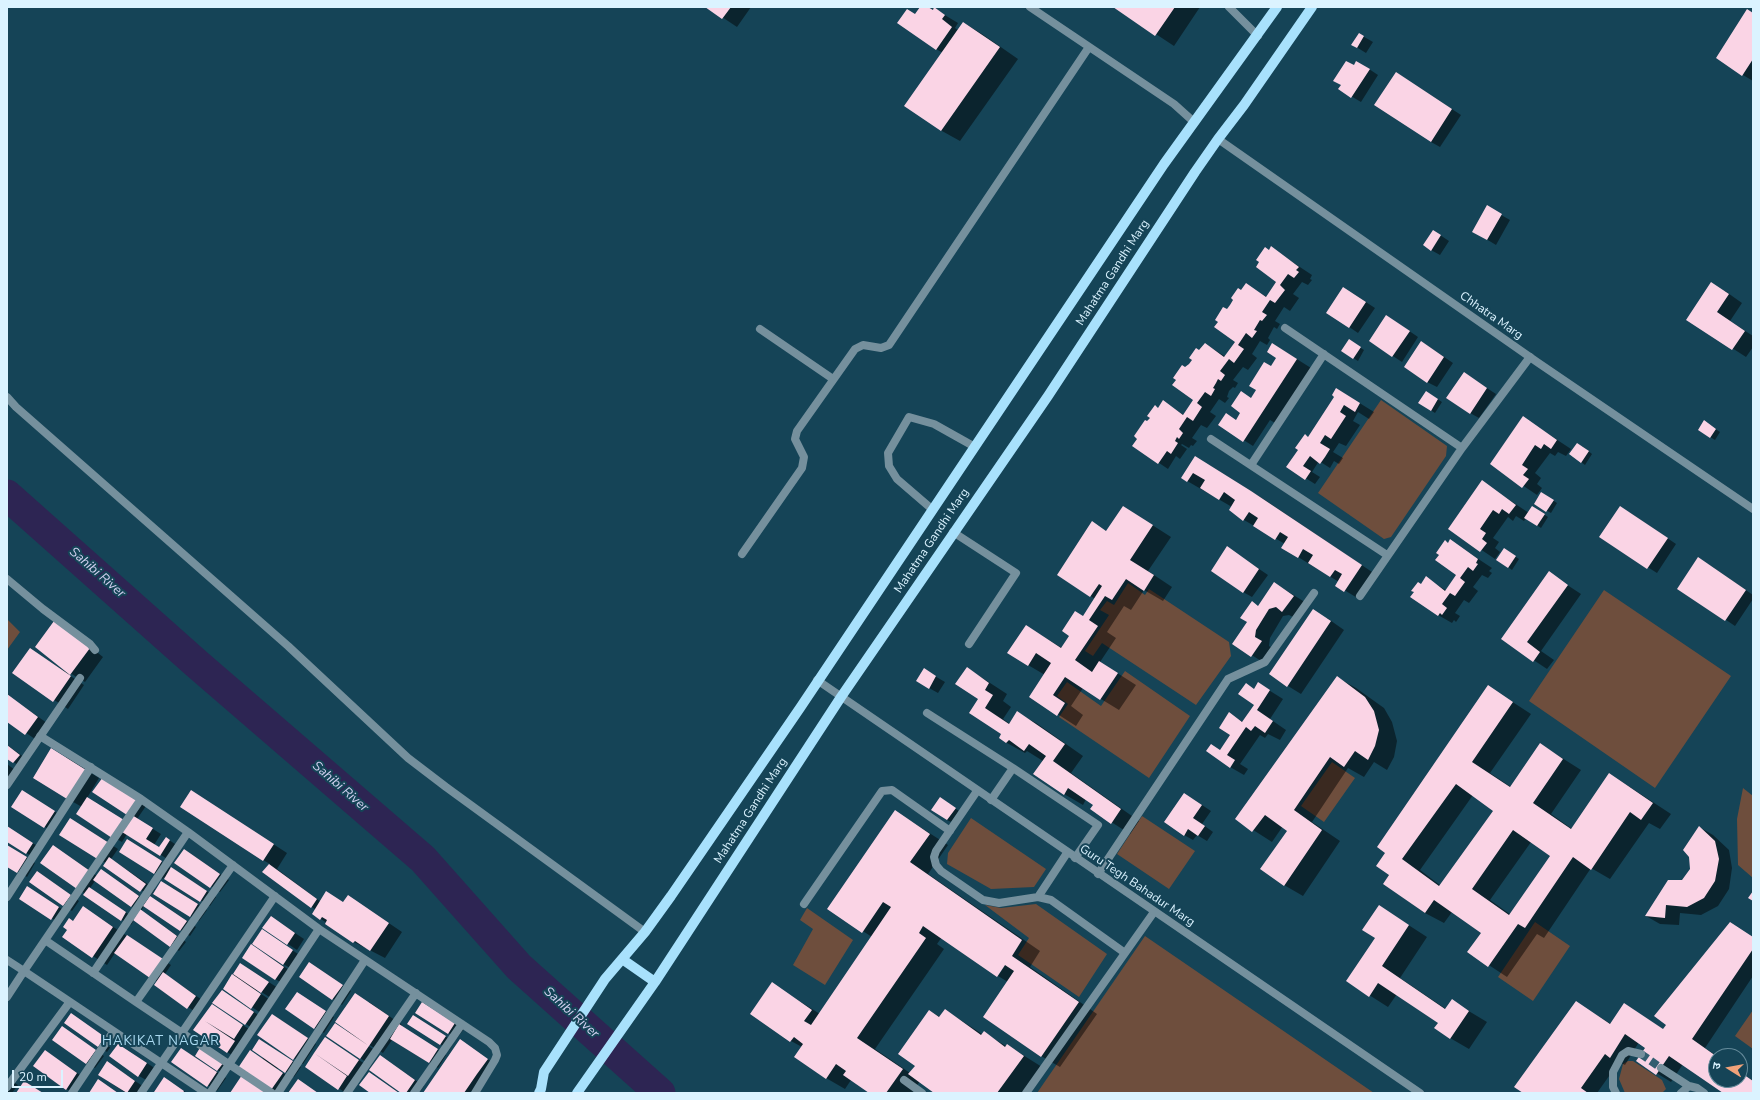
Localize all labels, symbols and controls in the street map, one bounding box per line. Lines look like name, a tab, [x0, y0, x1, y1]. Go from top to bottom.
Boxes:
street label: Mahatma Gandhi Marg	[1073, 217, 1153, 329]
street label: Chhatra Marg	[1457, 289, 1525, 343]
street label: Mahatma Gandhi Marg	[892, 486, 972, 596]
water label: Sahibi River	[66, 544, 128, 602]
street label: Mahatma Gandhi Marg	[711, 755, 791, 867]
water label: Sahibi River	[309, 758, 371, 816]
street label: Guru Tegh Bahadur Marg	[1077, 842, 1197, 930]
water label: Sahibi River	[540, 984, 602, 1042]
district label: HAKIKAT NAGAR	[102, 1034, 220, 1050]
north arrow	[1708, 1048, 1748, 1088]
text: उ	[1709, 1061, 1725, 1070]
scale bar	[14, 1062, 65, 1088]
text: 20 m	[19, 1069, 47, 1085]

